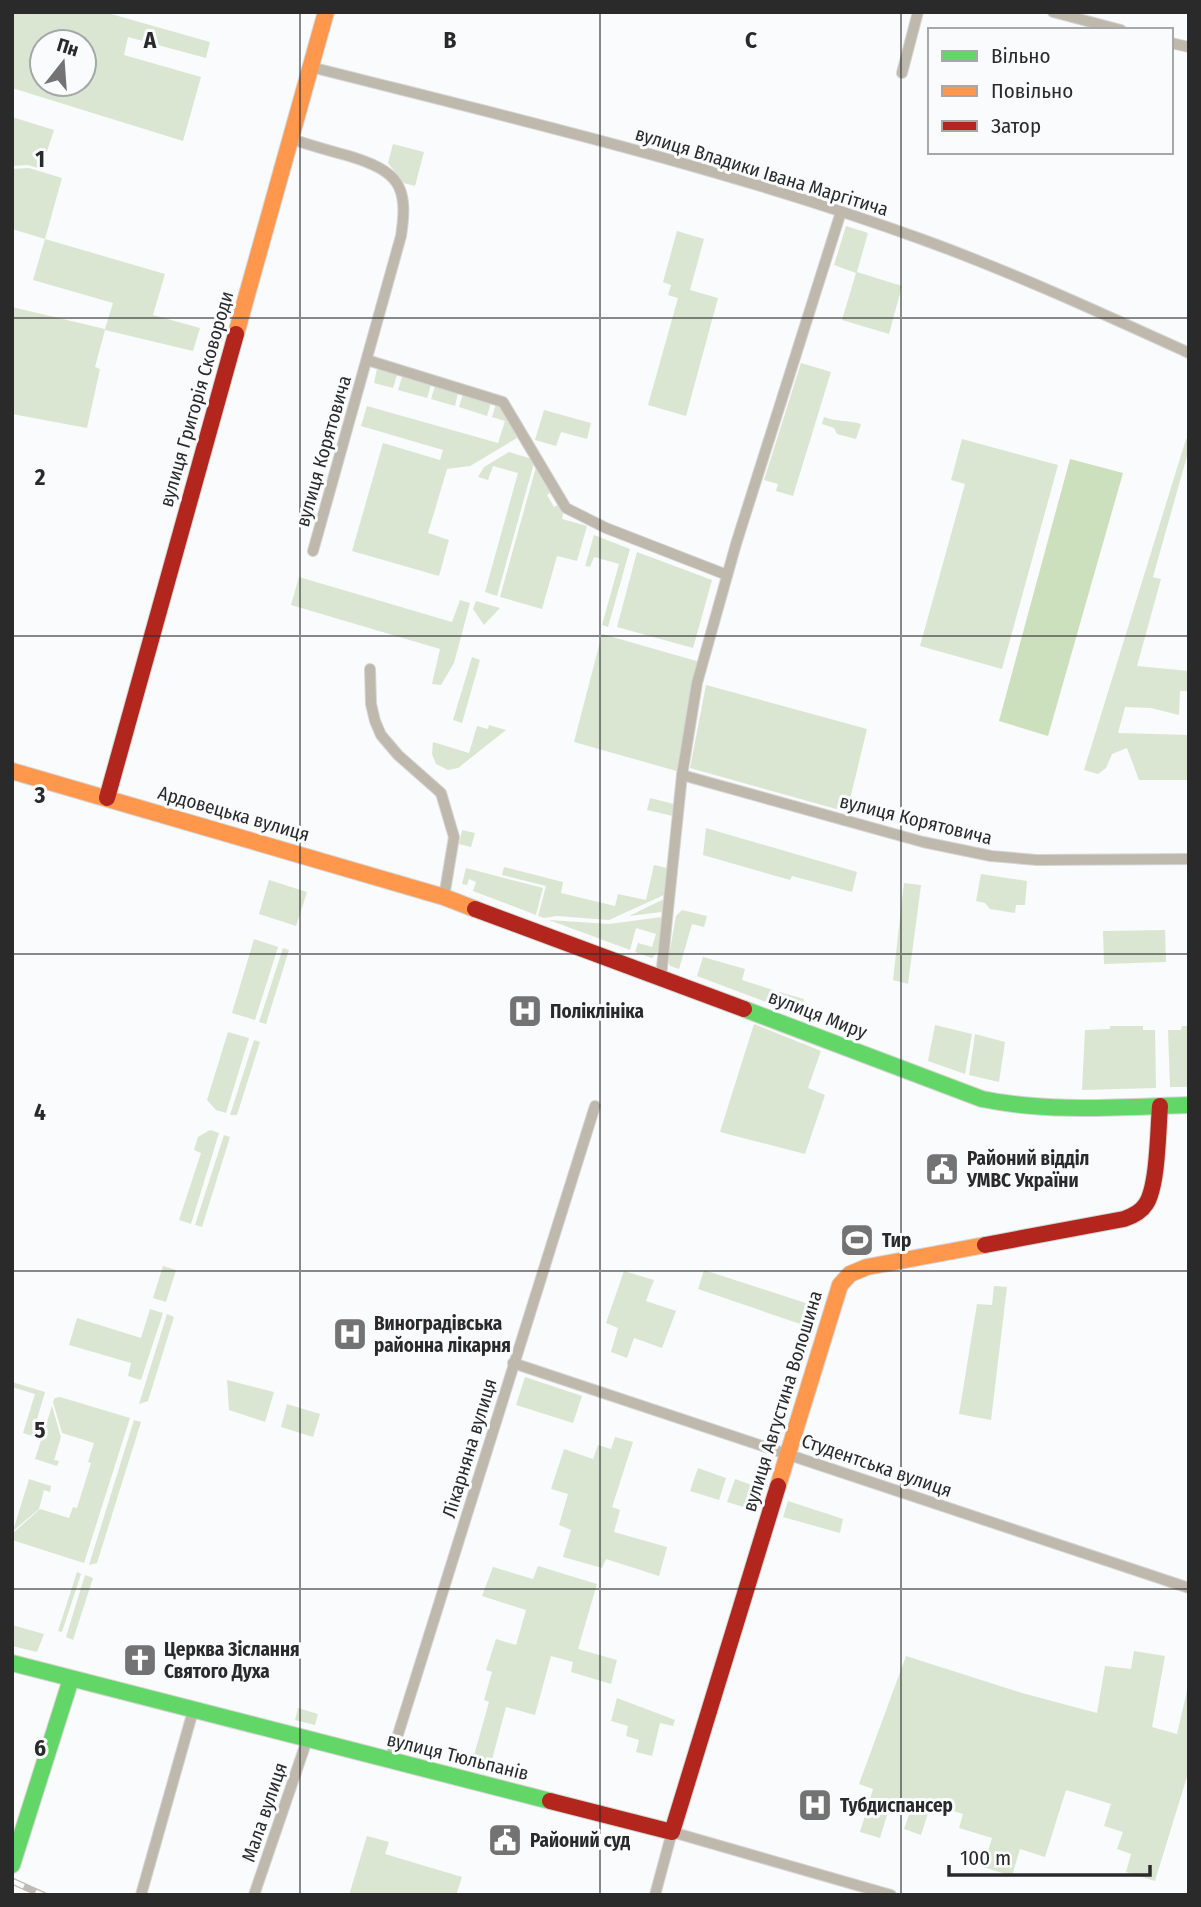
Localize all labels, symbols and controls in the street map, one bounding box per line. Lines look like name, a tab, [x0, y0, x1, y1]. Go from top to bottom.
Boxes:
text: A	[143, 26, 157, 54]
text: B	[444, 26, 457, 54]
text: C	[745, 26, 757, 54]
north arrow	[28, 28, 98, 98]
legend	[928, 28, 1173, 154]
text: Пн	[54, 33, 81, 61]
text: Вільно	[991, 43, 1051, 69]
text: Повільно	[991, 78, 1073, 104]
text: Затор	[991, 113, 1041, 139]
street label: вулиця Владики Івана Маргітича	[632, 122, 891, 221]
text: 1	[35, 145, 45, 173]
street label: вулиця Григорія Сковороди	[155, 289, 238, 510]
street label: вулиця Корятовича	[291, 373, 356, 529]
text: 2	[34, 463, 46, 491]
text: 3	[34, 781, 46, 809]
street label: Ардовецька вулиця	[155, 781, 312, 846]
street label: вулиця Корятовича	[837, 789, 995, 850]
street label: вулиця Миру	[765, 985, 871, 1044]
hospital icon: Поліклініка	[506, 992, 544, 1030]
place label: Поліклініка	[550, 1000, 644, 1023]
text: 4	[34, 1098, 46, 1126]
place label: Районий відділ УМВС України	[966, 1147, 1089, 1192]
public building icon: Районий відділ УМВС України	[923, 1150, 961, 1188]
sports icon: Тир	[838, 1221, 876, 1259]
place label: Тир	[882, 1229, 911, 1252]
street label: вулиця Августина Волошина	[738, 1288, 827, 1514]
place label: Виноградівська районна лікарня	[374, 1312, 511, 1357]
hospital icon: Виноградівська районна лікарня	[331, 1315, 369, 1353]
street label: Лікарняна вулиця	[437, 1376, 502, 1521]
text: 5	[34, 1416, 46, 1444]
street label: Студентська вулиця	[799, 1429, 955, 1502]
place label: Церква Зіслання Святого Духа	[164, 1638, 300, 1683]
church icon: Церква Зіслання Святого Духа	[121, 1641, 159, 1679]
street label: вулиця Тюльпанів	[385, 1728, 531, 1785]
text: 6	[34, 1734, 46, 1762]
street label: Мала вулиця	[237, 1760, 292, 1865]
hospital icon: Тубдиспансер	[796, 1786, 834, 1824]
place label: Тубдиспансер	[840, 1794, 953, 1817]
public building icon: Районий суд	[486, 1821, 524, 1859]
place label: Районий суд	[530, 1829, 631, 1852]
scale bar	[949, 1834, 1150, 1878]
text: 100 m	[960, 1845, 1011, 1871]

